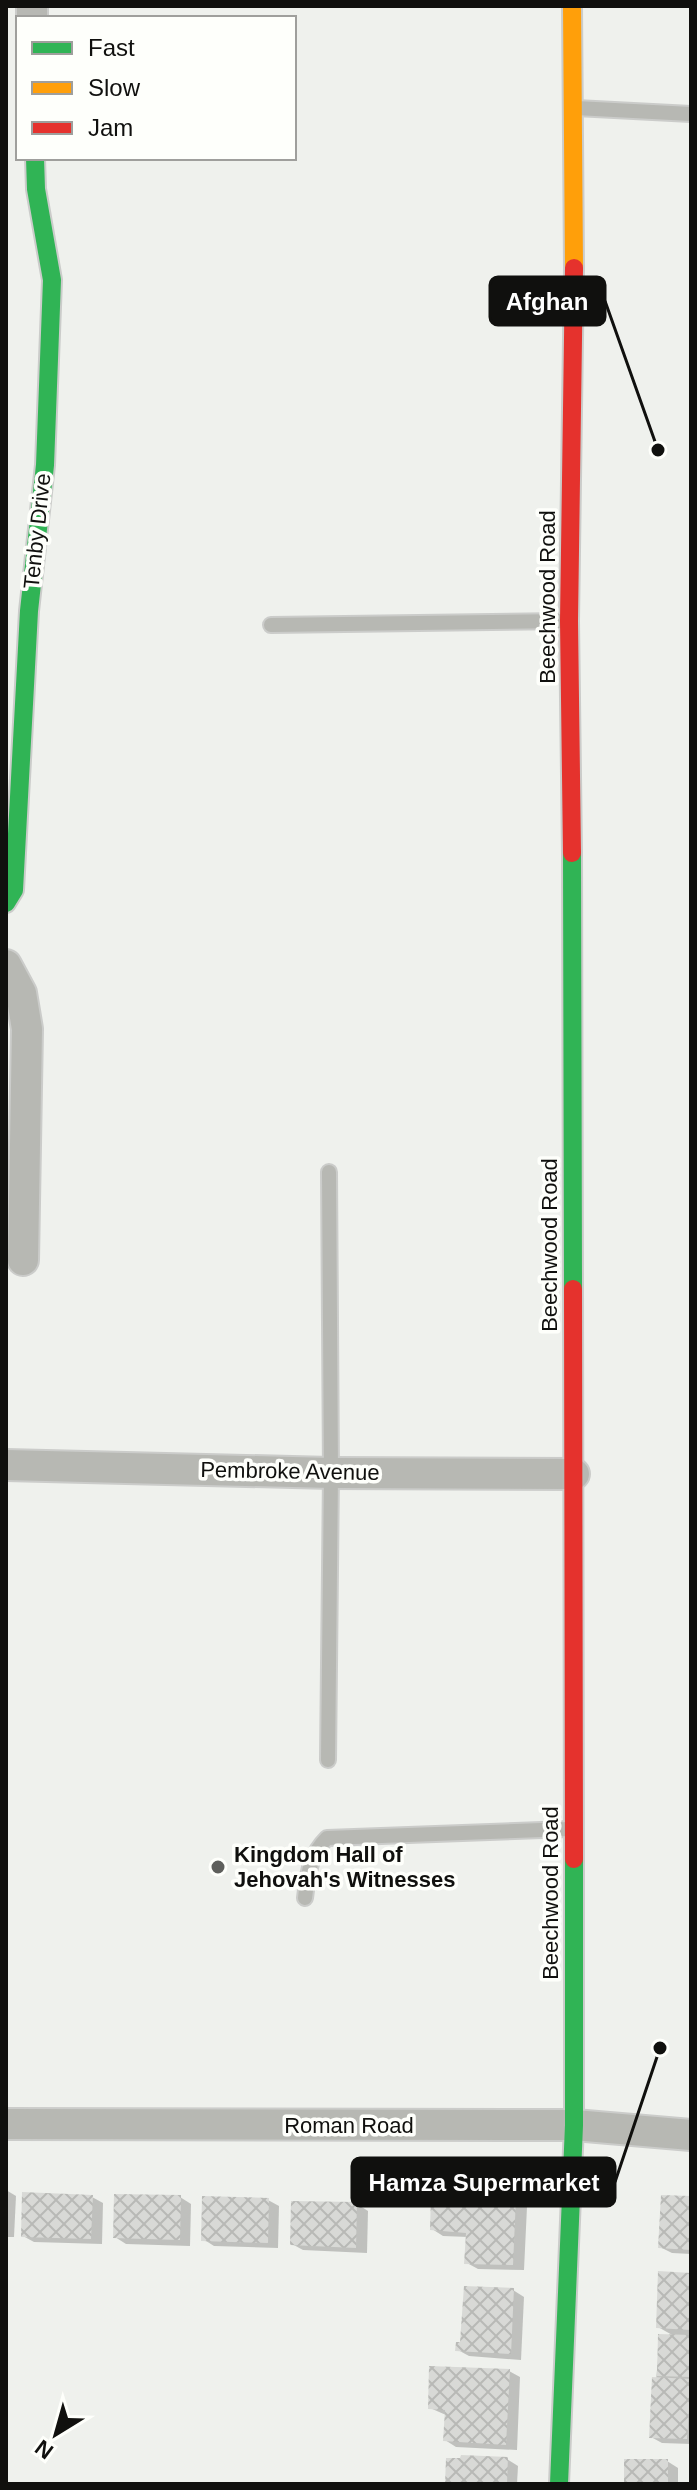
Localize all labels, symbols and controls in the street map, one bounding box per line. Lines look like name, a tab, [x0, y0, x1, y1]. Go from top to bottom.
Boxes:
legend	[16, 16, 296, 160]
text: Fast	[88, 34, 135, 61]
text: Slow	[88, 74, 141, 101]
text: Jam	[88, 114, 133, 141]
callout: Afghan	[490, 277, 605, 325]
text: Afghan	[506, 288, 588, 315]
street label: Tenby Drive	[18, 472, 56, 590]
street label: Beechwood Road	[535, 510, 560, 684]
street label: Beechwood Road	[537, 1158, 562, 1332]
street label: Pembroke Avenue	[200, 1457, 380, 1485]
street label: Beechwood Road	[538, 1806, 563, 1980]
place label: Kingdom Hall of Jehovah's Witnesses	[234, 1842, 455, 1892]
marker: Kingdom Hall of Jehovah's Witnesses	[209, 1858, 227, 1876]
street label: Roman Road	[284, 2113, 414, 2138]
callout: Hamza Supermarket	[352, 2158, 615, 2206]
text: Hamza Supermarket	[369, 2169, 599, 2196]
north arrow	[16, 2394, 96, 2474]
text: N	[30, 2435, 58, 2464]

